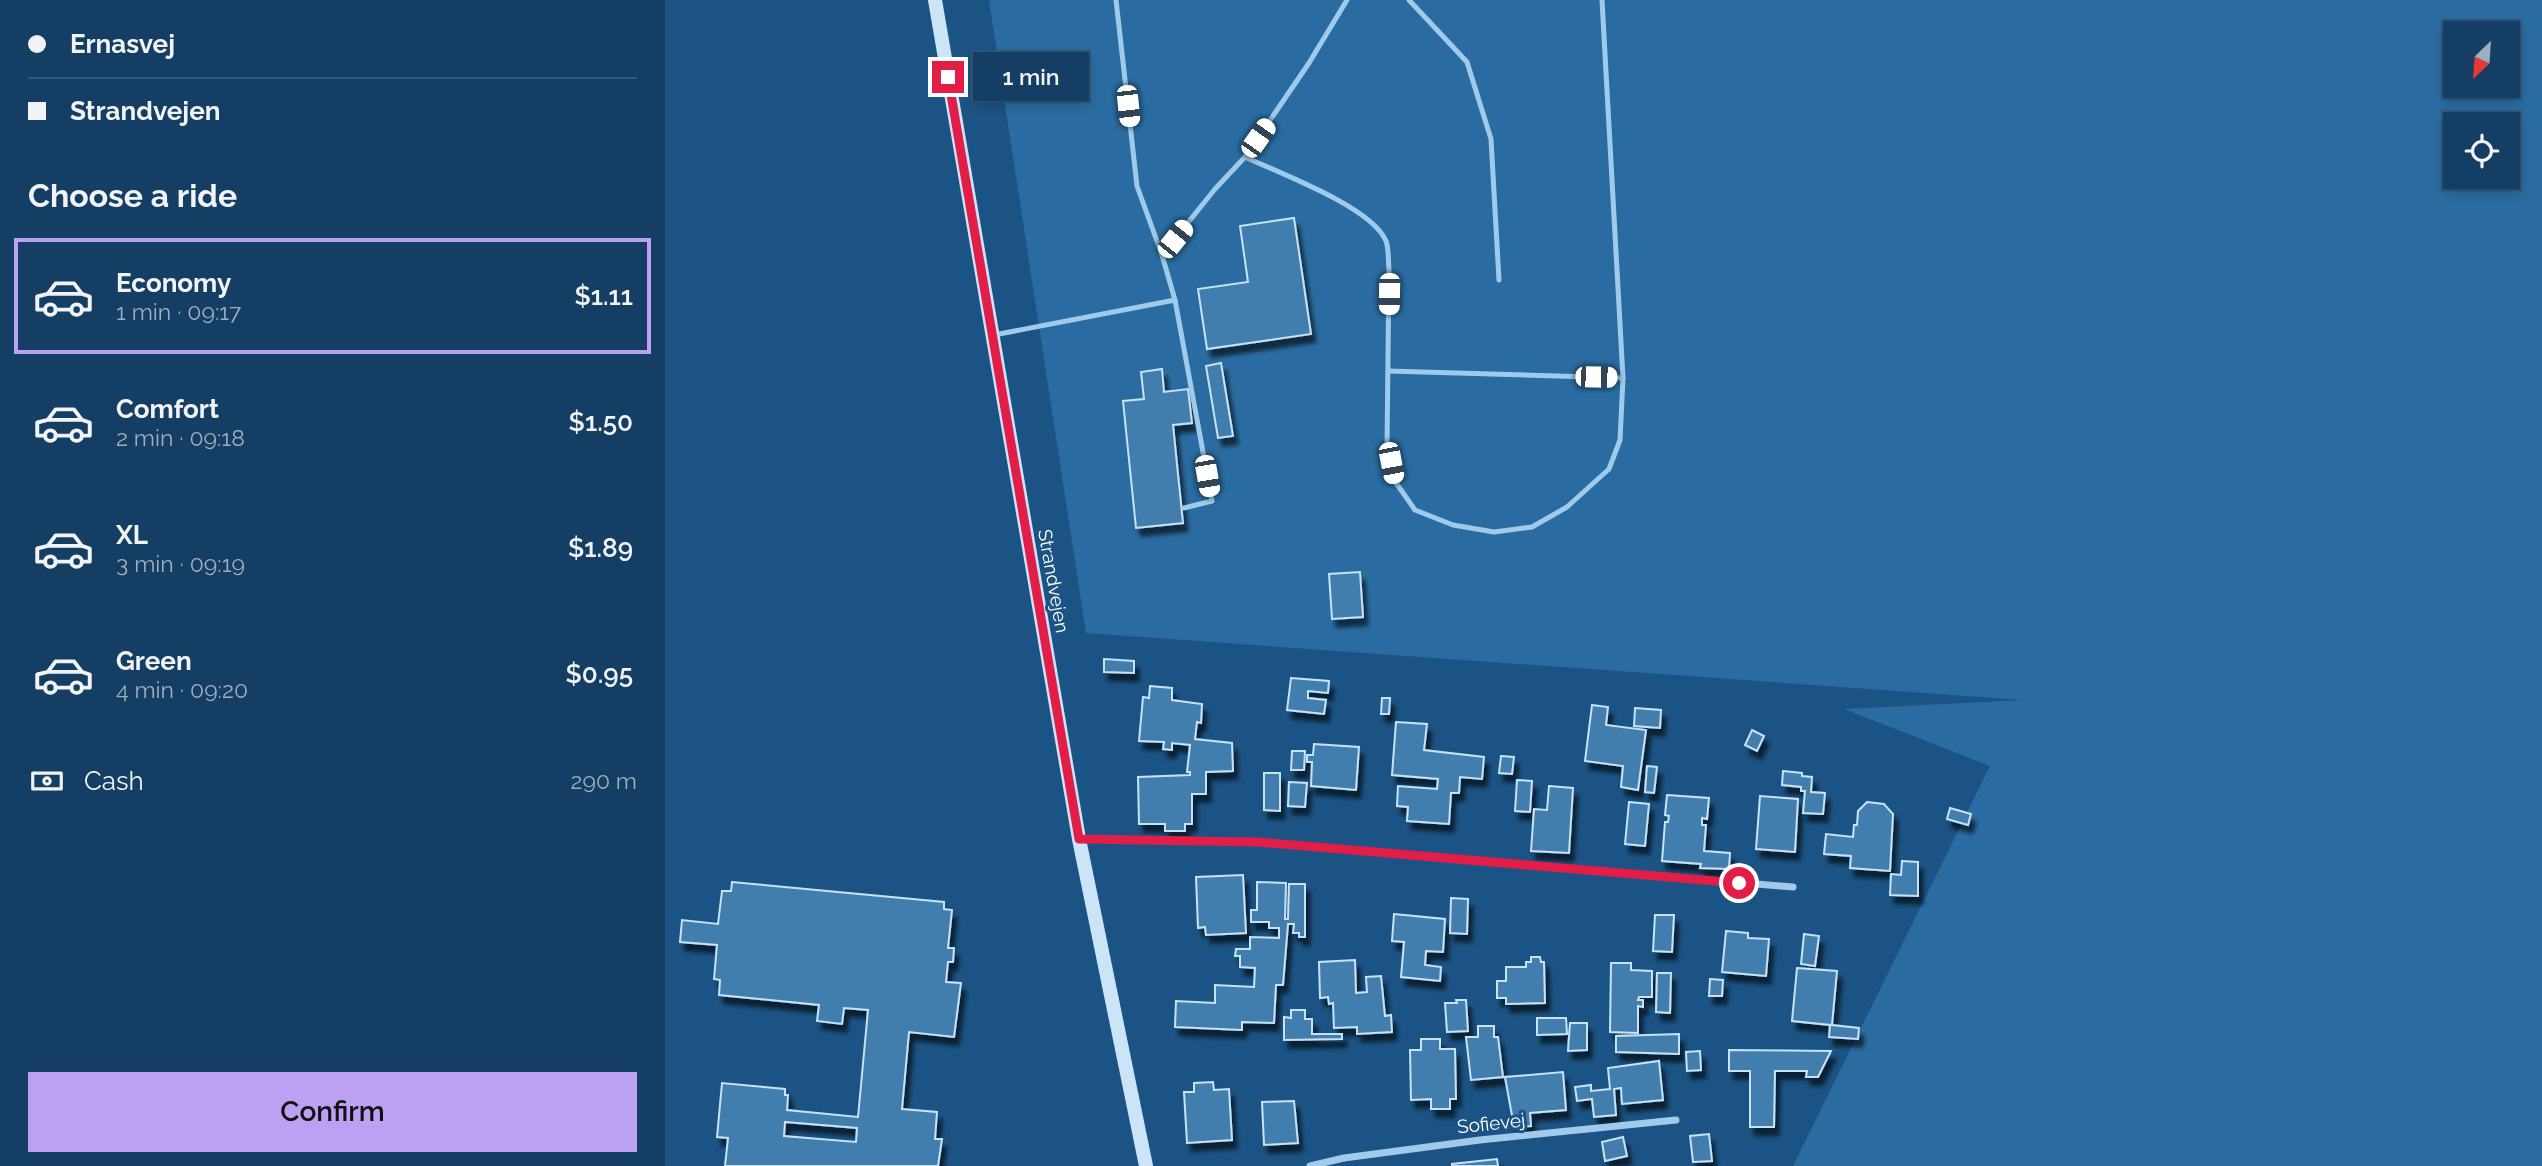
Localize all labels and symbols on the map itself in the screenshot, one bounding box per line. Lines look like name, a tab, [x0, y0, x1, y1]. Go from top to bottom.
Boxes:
north arrow	[2443, 21, 2520, 98]
callout: 1 min	[973, 52, 1088, 102]
route end	[932, 61, 964, 93]
car	[1116, 84, 1141, 128]
car	[1238, 115, 1279, 161]
car	[1154, 216, 1197, 262]
car	[1379, 273, 1400, 315]
car	[1575, 366, 1618, 388]
car	[1377, 440, 1406, 486]
car	[1194, 453, 1221, 499]
street label: Strandvejen	[1034, 527, 1074, 635]
route start	[1723, 867, 1755, 899]
street label: Sofievej	[1456, 1108, 1526, 1138]

